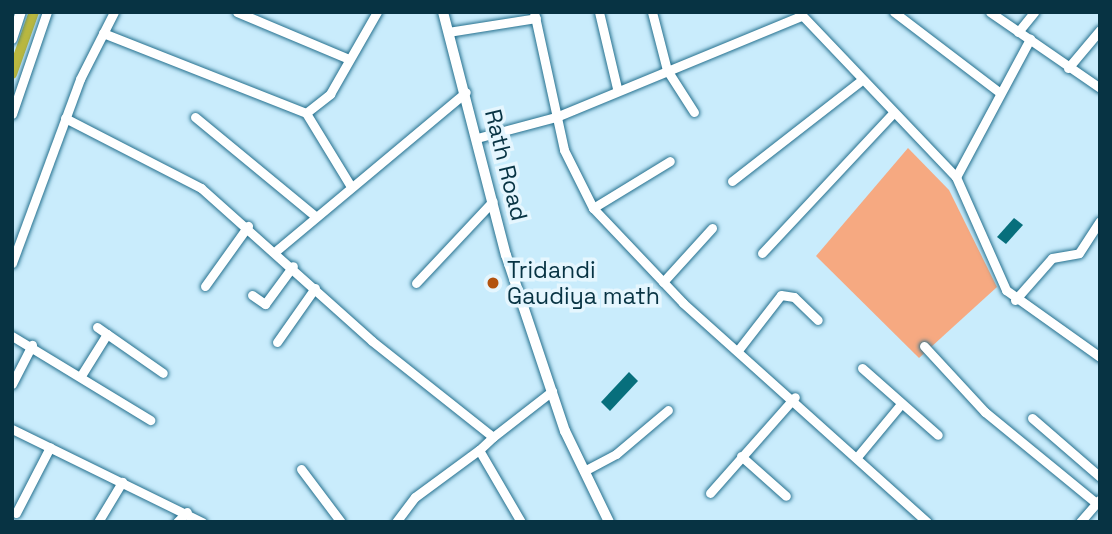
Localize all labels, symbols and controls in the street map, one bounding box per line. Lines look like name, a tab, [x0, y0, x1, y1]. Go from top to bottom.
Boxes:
street label: Rath Road	[479, 106, 533, 224]
place label: Tridandi Gaudiya math	[507, 256, 660, 310]
marker: Tridandi Gaudiya math	[485, 275, 501, 291]

